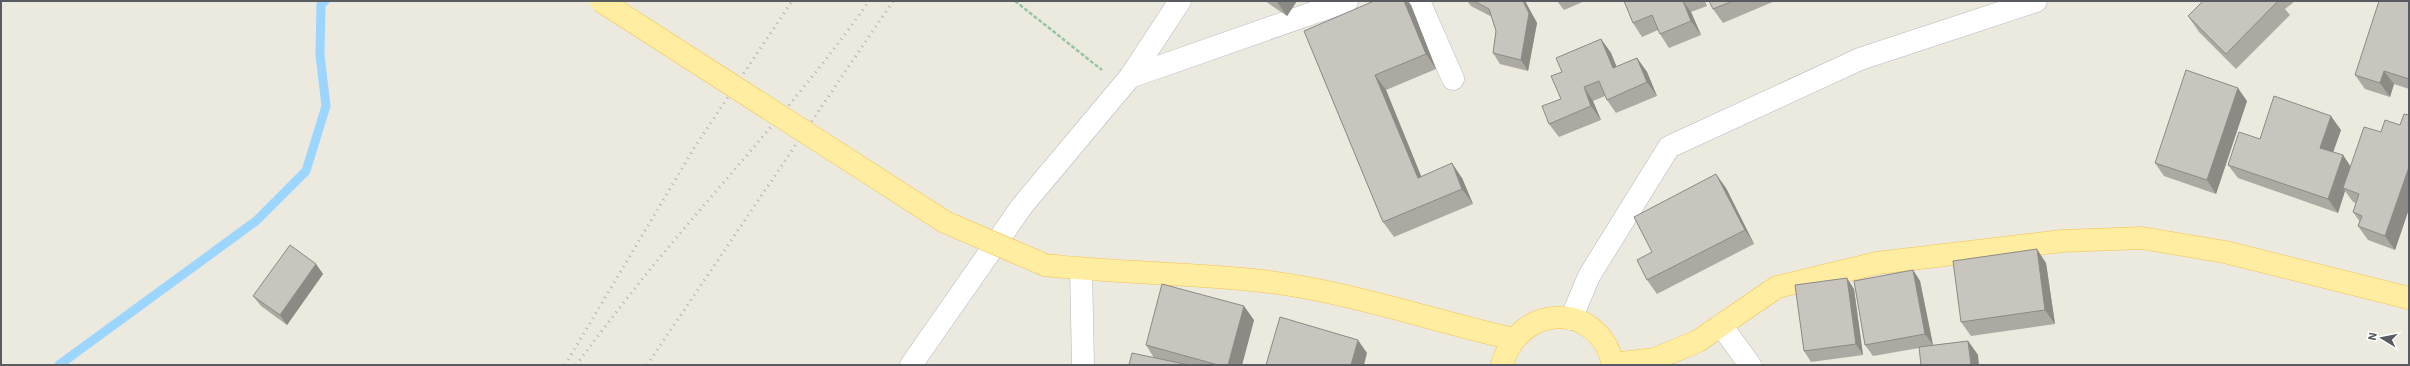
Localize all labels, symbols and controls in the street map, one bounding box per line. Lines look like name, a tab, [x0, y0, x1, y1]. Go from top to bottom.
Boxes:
north arrow	[2362, 318, 2402, 358]
text: N	[2365, 331, 2380, 341]

